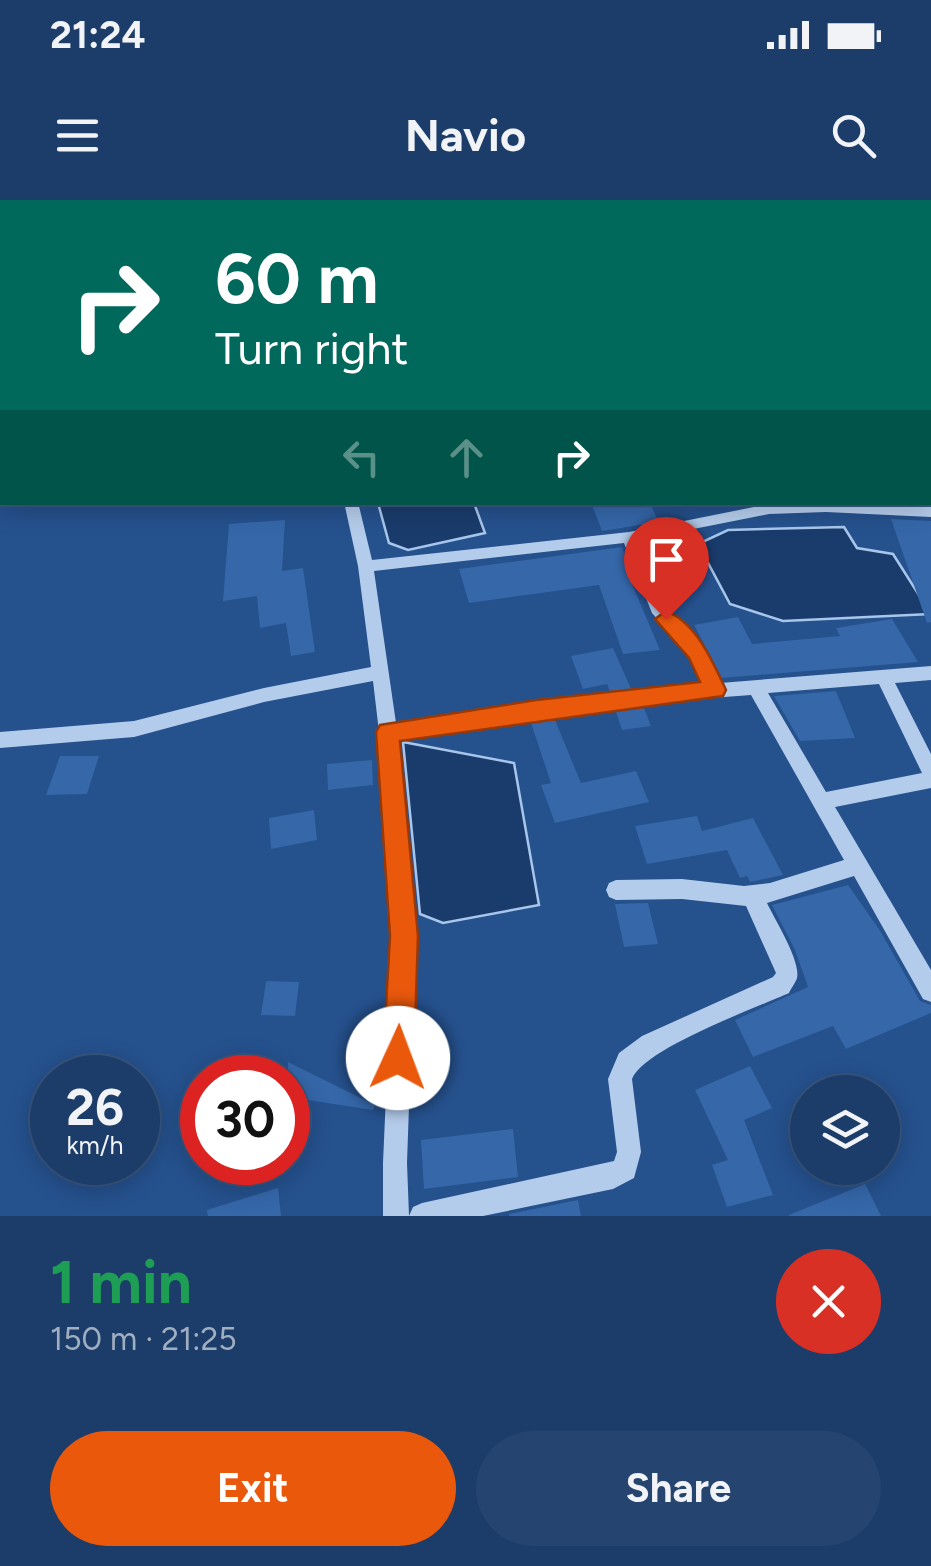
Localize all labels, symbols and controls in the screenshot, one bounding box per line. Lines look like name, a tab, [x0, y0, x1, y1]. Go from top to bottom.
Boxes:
text: 21:24	[50, 12, 146, 58]
icon: menu	[50, 108, 105, 163]
text: Navio	[405, 108, 526, 162]
icon: search	[826, 108, 881, 163]
text: 60 m	[215, 236, 379, 321]
icon: right	[50, 240, 180, 370]
text: Turn right	[215, 321, 408, 375]
icon: left	[334, 430, 389, 485]
icon: ahead	[439, 430, 494, 485]
icon: right	[544, 430, 599, 485]
pin	[624, 517, 709, 620]
icon: arrive	[639, 532, 694, 587]
position arrow	[346, 1006, 450, 1110]
speed limit sign: 30	[180, 1055, 310, 1185]
map controls	[790, 1075, 900, 1185]
button: layers	[790, 1075, 900, 1185]
text: 26	[66, 1077, 124, 1138]
text: km/h	[66, 1130, 124, 1160]
text: 1 min	[50, 1246, 192, 1318]
button: close	[776, 1249, 881, 1354]
text: 150 m · 21:25	[50, 1320, 237, 1358]
button: Exit	[50, 1431, 456, 1546]
button: Share	[476, 1431, 881, 1546]

